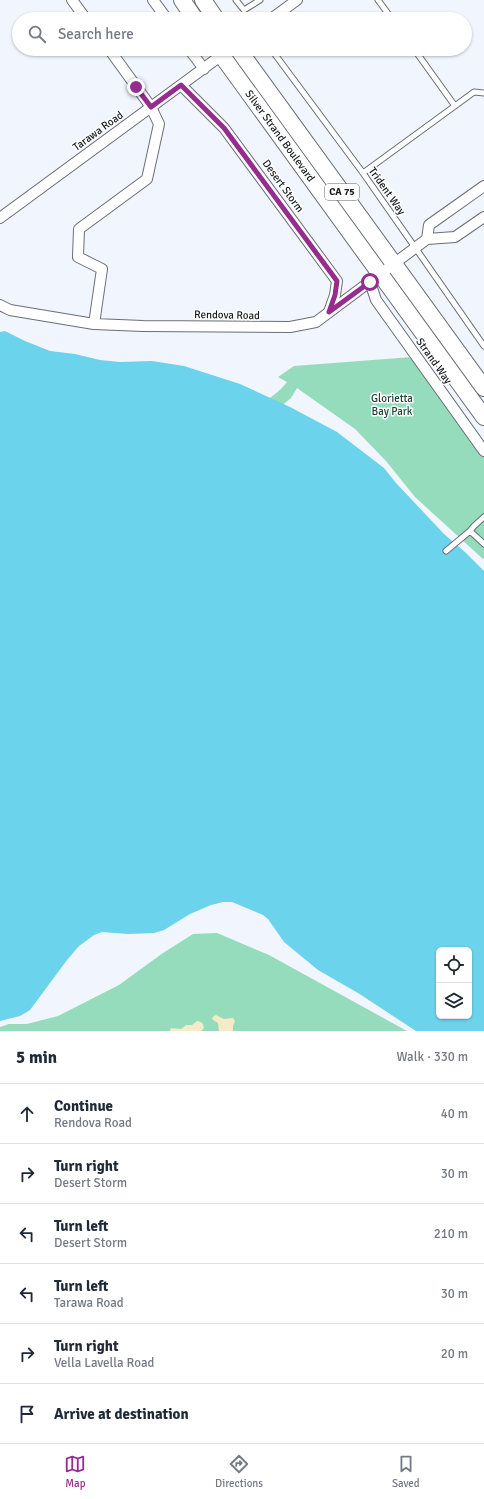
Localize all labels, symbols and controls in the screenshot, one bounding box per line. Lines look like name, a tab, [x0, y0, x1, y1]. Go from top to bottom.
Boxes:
search box	[12, 12, 472, 56]
icon: search	[26, 23, 48, 45]
text: Search here	[58, 25, 134, 43]
route end	[127, 78, 145, 96]
street label: Silver Strand Boulevard	[242, 88, 318, 184]
street label: Tarawa Road	[70, 108, 126, 154]
street label: Desert Storm	[260, 157, 307, 215]
street label: Trident Way	[366, 165, 409, 218]
road number: CA 75	[325, 184, 359, 200]
route start	[361, 273, 379, 291]
street label: Rendova Road	[194, 308, 260, 322]
street label: Strand Way	[413, 335, 455, 387]
park label: Glorietta Bay Park	[371, 392, 413, 418]
map controls	[436, 947, 472, 1019]
button: locate	[436, 947, 472, 983]
button: layers	[436, 983, 472, 1019]
text: 5 min	[16, 1047, 57, 1068]
text: Walk · 330 m	[397, 1049, 468, 1065]
text: Continue	[54, 1097, 113, 1115]
icon: ahead	[16, 1103, 38, 1125]
text: 40 m	[441, 1106, 468, 1122]
text: Rendova Road	[54, 1115, 132, 1131]
text: Turn right	[54, 1157, 119, 1175]
icon: right	[16, 1163, 38, 1185]
text: 30 m	[441, 1166, 468, 1182]
text: Desert Storm	[54, 1175, 127, 1191]
text: Turn left	[54, 1217, 108, 1235]
icon: left	[16, 1223, 38, 1245]
text: 210 m	[434, 1226, 468, 1242]
text: Desert Storm	[54, 1235, 127, 1251]
text: Turn left	[54, 1277, 108, 1295]
icon: left	[16, 1283, 38, 1305]
text: 30 m	[441, 1286, 468, 1302]
text: Tarawa Road	[54, 1295, 124, 1311]
text: Turn right	[54, 1337, 119, 1355]
icon: right	[16, 1343, 38, 1365]
text: 20 m	[441, 1346, 468, 1362]
text: Vella Lavella Road	[54, 1355, 154, 1371]
icon: arrive	[16, 1403, 38, 1425]
text: Arrive at destination	[54, 1405, 189, 1423]
tab: Map	[64, 1453, 86, 1490]
tab: Directions	[215, 1453, 263, 1490]
tab: Saved	[392, 1453, 420, 1490]

